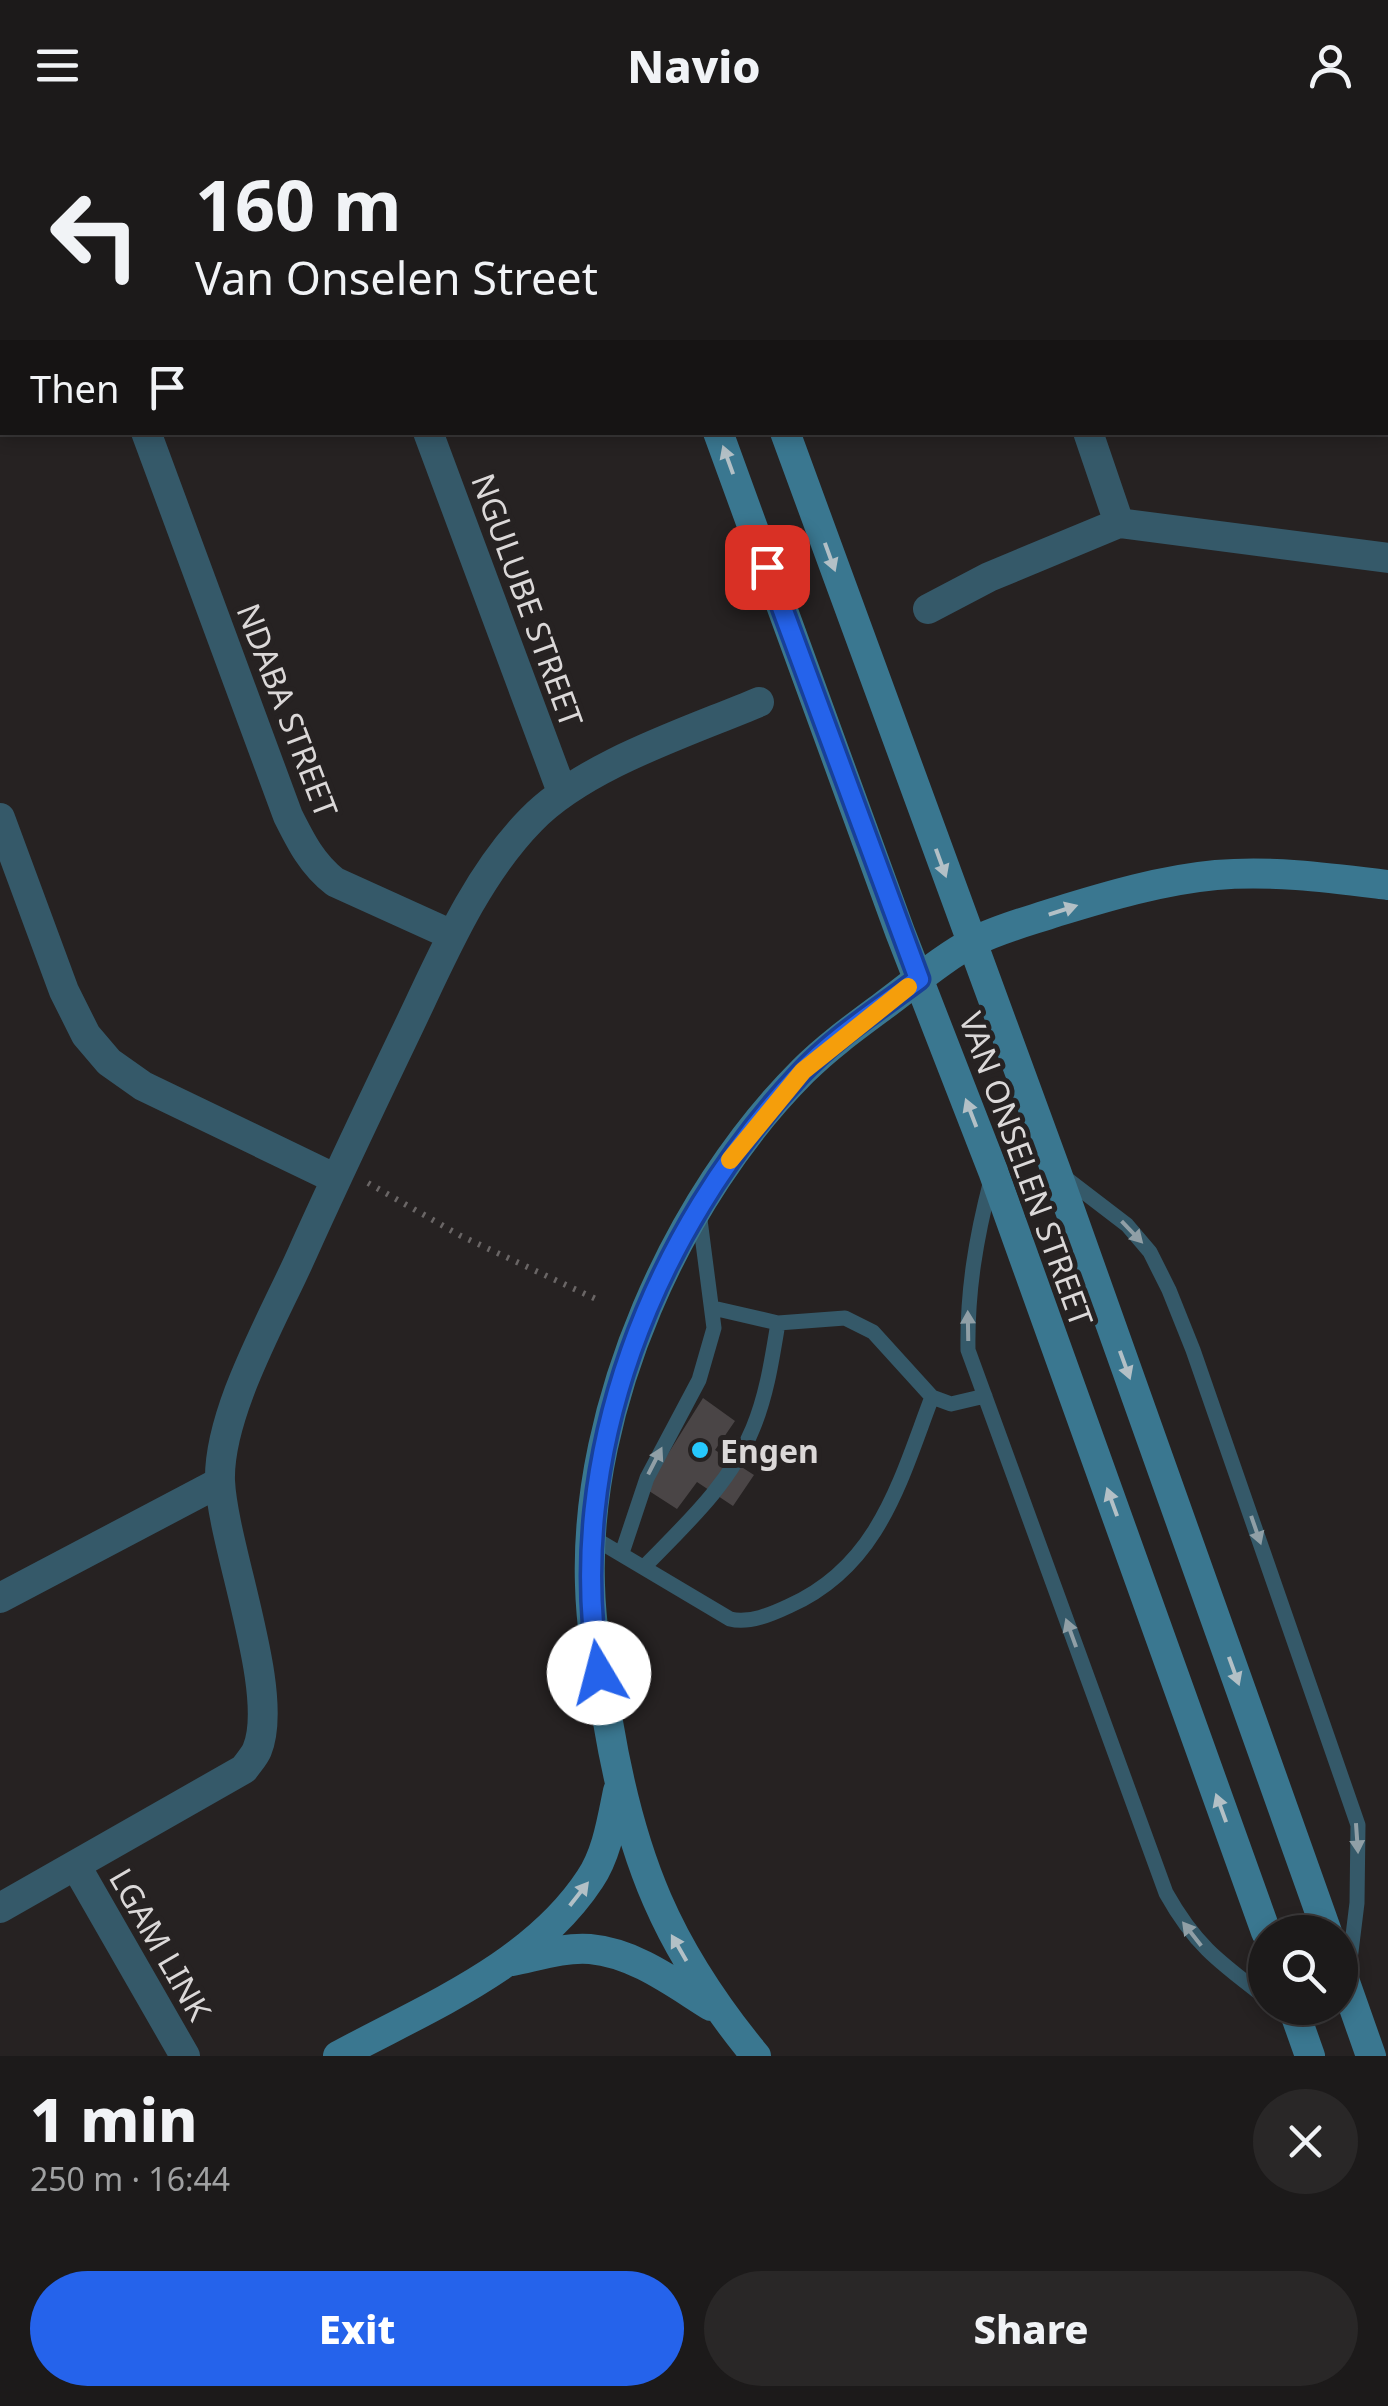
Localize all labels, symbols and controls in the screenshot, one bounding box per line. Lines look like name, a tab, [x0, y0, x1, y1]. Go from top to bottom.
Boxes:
text: Navio	[627, 35, 761, 96]
icon: menu	[30, 38, 85, 93]
icon: person	[1303, 38, 1358, 93]
text: 160 m	[195, 156, 402, 252]
icon: left	[30, 170, 160, 300]
text: Van Onselen Street	[195, 247, 598, 308]
icon: arrive	[140, 360, 195, 415]
text: Then	[30, 362, 120, 414]
one-way arrow	[720, 445, 735, 475]
street label: NGULUBE STREET	[462, 467, 594, 733]
pin	[725, 525, 810, 610]
icon: arrive	[740, 540, 795, 595]
one-way arrow	[823, 543, 838, 573]
street label: NDABA STREET	[227, 597, 349, 823]
one-way arrow	[934, 848, 949, 878]
one-way arrow	[1048, 902, 1078, 917]
street label: VAN ONSELEN STREET	[950, 1006, 1104, 1332]
one-way arrow	[962, 1097, 978, 1127]
one-way arrow	[1120, 1220, 1143, 1244]
one-way arrow	[959, 1310, 975, 1342]
one-way arrow	[1118, 1350, 1133, 1380]
place label: Engen	[720, 1429, 819, 1472]
marker: Engen	[689, 1439, 711, 1461]
one-way arrow	[646, 1447, 663, 1476]
one-way arrow	[1104, 1486, 1119, 1516]
one-way arrow	[1249, 1516, 1264, 1546]
one-way arrow	[1063, 1618, 1078, 1648]
position arrow	[547, 1621, 651, 1725]
one-way arrow	[1227, 1656, 1242, 1686]
one-way arrow	[1213, 1792, 1228, 1822]
one-way arrow	[1350, 1823, 1366, 1854]
street label: LGAM LINK	[100, 1860, 222, 2028]
one-way arrow	[568, 1881, 589, 1907]
map controls	[1248, 1915, 1358, 2025]
button: search	[1248, 1915, 1358, 2025]
one-way arrow	[1182, 1921, 1203, 1947]
one-way arrow	[671, 1934, 688, 1963]
text: 1 min	[30, 2078, 198, 2160]
button: close	[1253, 2089, 1358, 2194]
text: 250 m · 16:44	[30, 2157, 230, 2200]
button: Exit	[30, 2271, 684, 2386]
button: Share	[704, 2271, 1358, 2386]

